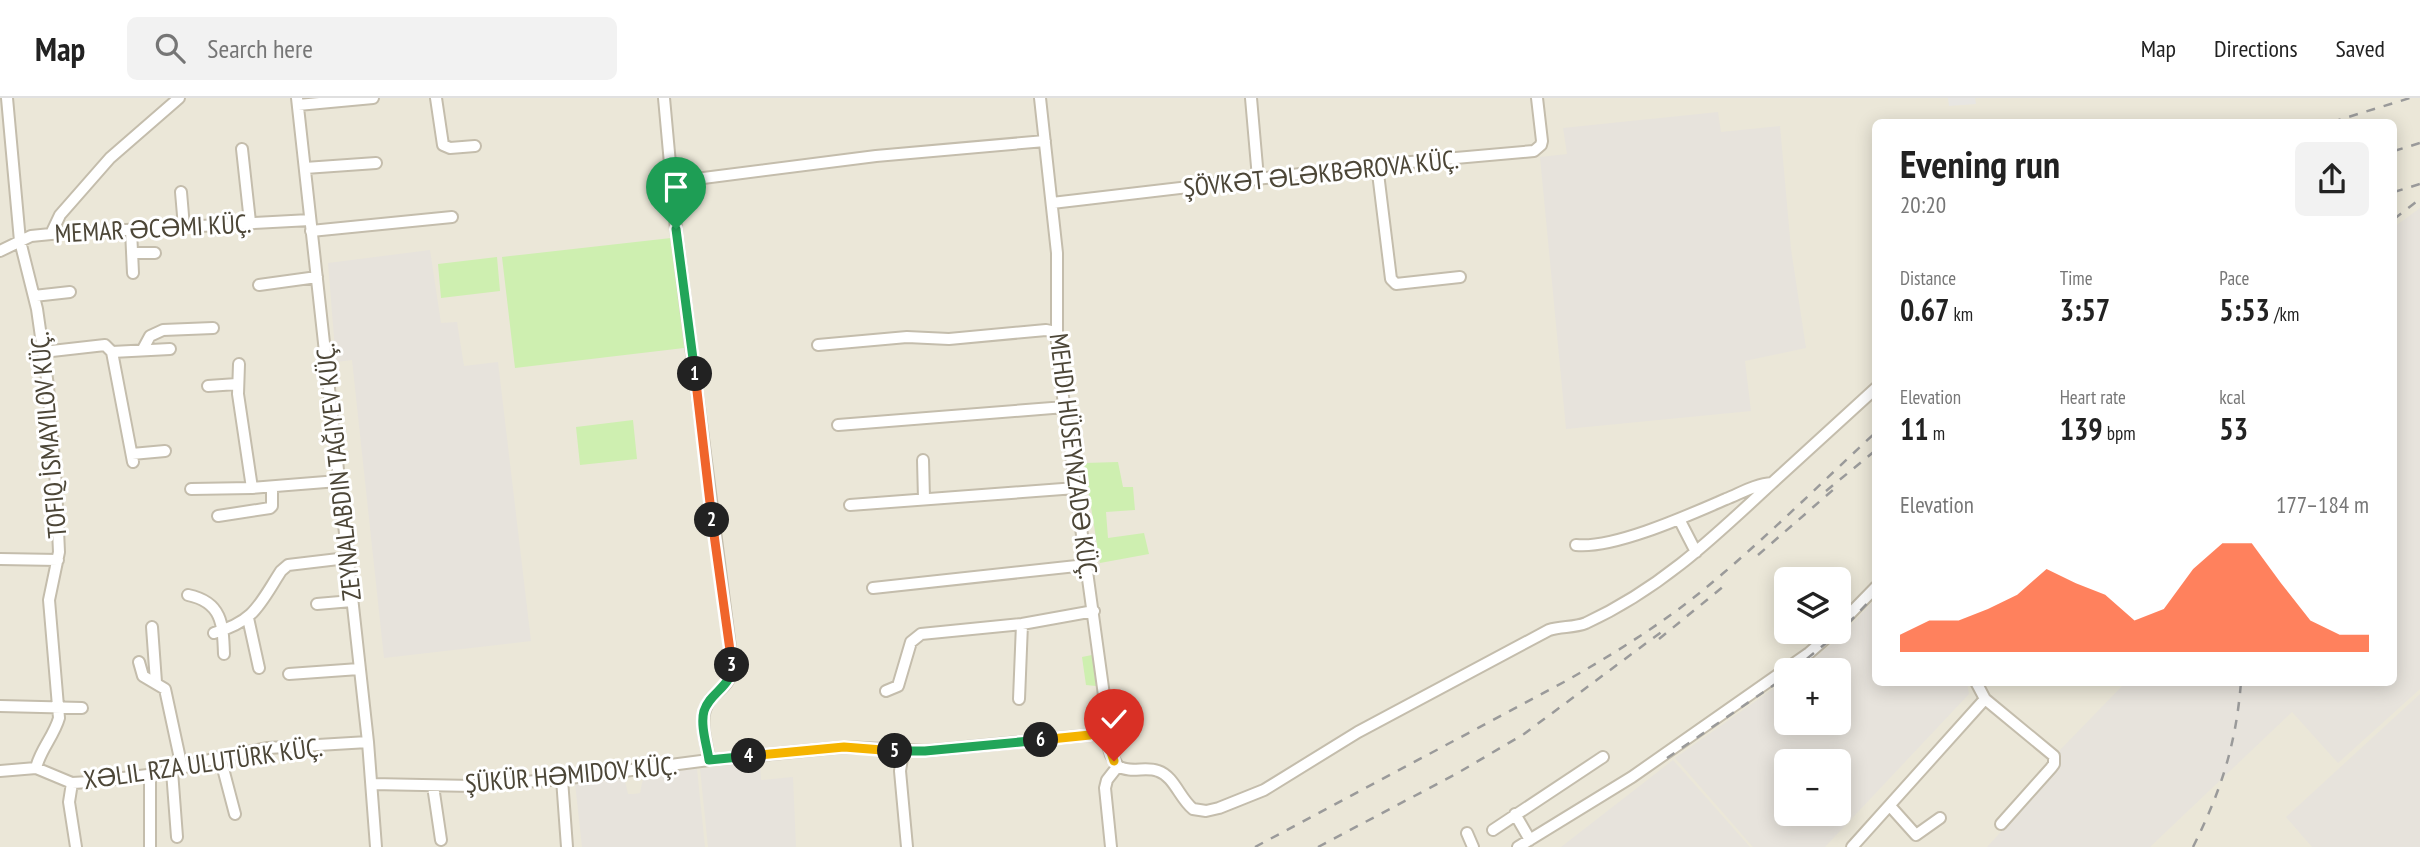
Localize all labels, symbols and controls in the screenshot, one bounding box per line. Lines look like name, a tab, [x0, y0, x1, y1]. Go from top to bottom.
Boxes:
search box	[127, 17, 617, 80]
text: Map	[35, 27, 85, 70]
icon: search	[151, 29, 189, 67]
text: Search here	[207, 32, 313, 65]
text: Map	[2141, 33, 2176, 64]
text: Directions	[2214, 33, 2298, 64]
text: Saved	[2336, 33, 2385, 64]
text: Evening run	[1900, 139, 2060, 188]
street label: ŞÖVKƏT ƏLƏKBƏROVA KÜÇ.	[1182, 142, 1460, 204]
button: share	[2295, 142, 2369, 216]
pin	[646, 157, 706, 229]
icon: arrive	[657, 168, 695, 206]
text: 20:20	[1900, 190, 1946, 219]
street label: MEMAR ƏCƏMI KÜÇ.	[54, 206, 252, 250]
text: Distance	[1900, 266, 1956, 290]
text: Time	[2060, 266, 2093, 290]
text: Pace	[2219, 266, 2249, 290]
text: 0.67	[1900, 290, 1949, 329]
text: 3:57	[2060, 290, 2110, 329]
text: 5:53	[2219, 290, 2270, 329]
text: km	[1949, 302, 1973, 326]
text: /km	[2270, 302, 2299, 326]
street label: TOFIQ İSMAYILOV KÜÇ.	[23, 331, 73, 539]
street label: MEHDI HÜSEYNZADƏ KÜÇ.	[1043, 331, 1105, 581]
street label: ZEYNALABDIN TAĞIYEV KÜÇ.	[308, 342, 368, 602]
pin: 1	[678, 356, 712, 392]
text: 1	[690, 361, 699, 385]
text: Elevation	[1900, 385, 1961, 409]
text: Heart rate	[2060, 385, 2126, 409]
text: kcal	[2219, 385, 2245, 409]
text: 11	[1900, 409, 1929, 448]
text: 139	[2060, 409, 2103, 448]
text: 53	[2219, 409, 2248, 448]
text: m	[1929, 421, 1945, 445]
text: bpm	[2103, 421, 2136, 445]
text: Elevation	[1900, 490, 1974, 519]
text: 177–184 m	[2276, 490, 2369, 519]
pin: 2	[694, 502, 730, 538]
text: 2	[707, 507, 716, 531]
map controls	[1774, 567, 1851, 826]
button: layers	[1774, 567, 1851, 644]
pin: 3	[714, 648, 750, 682]
text: 3	[727, 652, 736, 676]
button: +	[1774, 658, 1851, 735]
pin	[1084, 689, 1144, 761]
icon: check	[1095, 700, 1133, 738]
pin: 6	[1024, 722, 1058, 758]
text: 6	[1036, 727, 1045, 751]
street label: XƏLIL RZA ULUTÜRK KÜÇ.	[81, 730, 325, 796]
pin: 5	[878, 734, 912, 768]
pin: 4	[732, 738, 766, 774]
text: 5	[890, 738, 899, 762]
text: 4	[744, 743, 753, 767]
street label: ŞÜKÜR HƏMIDOV KÜÇ.	[464, 748, 678, 800]
button: −	[1774, 749, 1851, 826]

